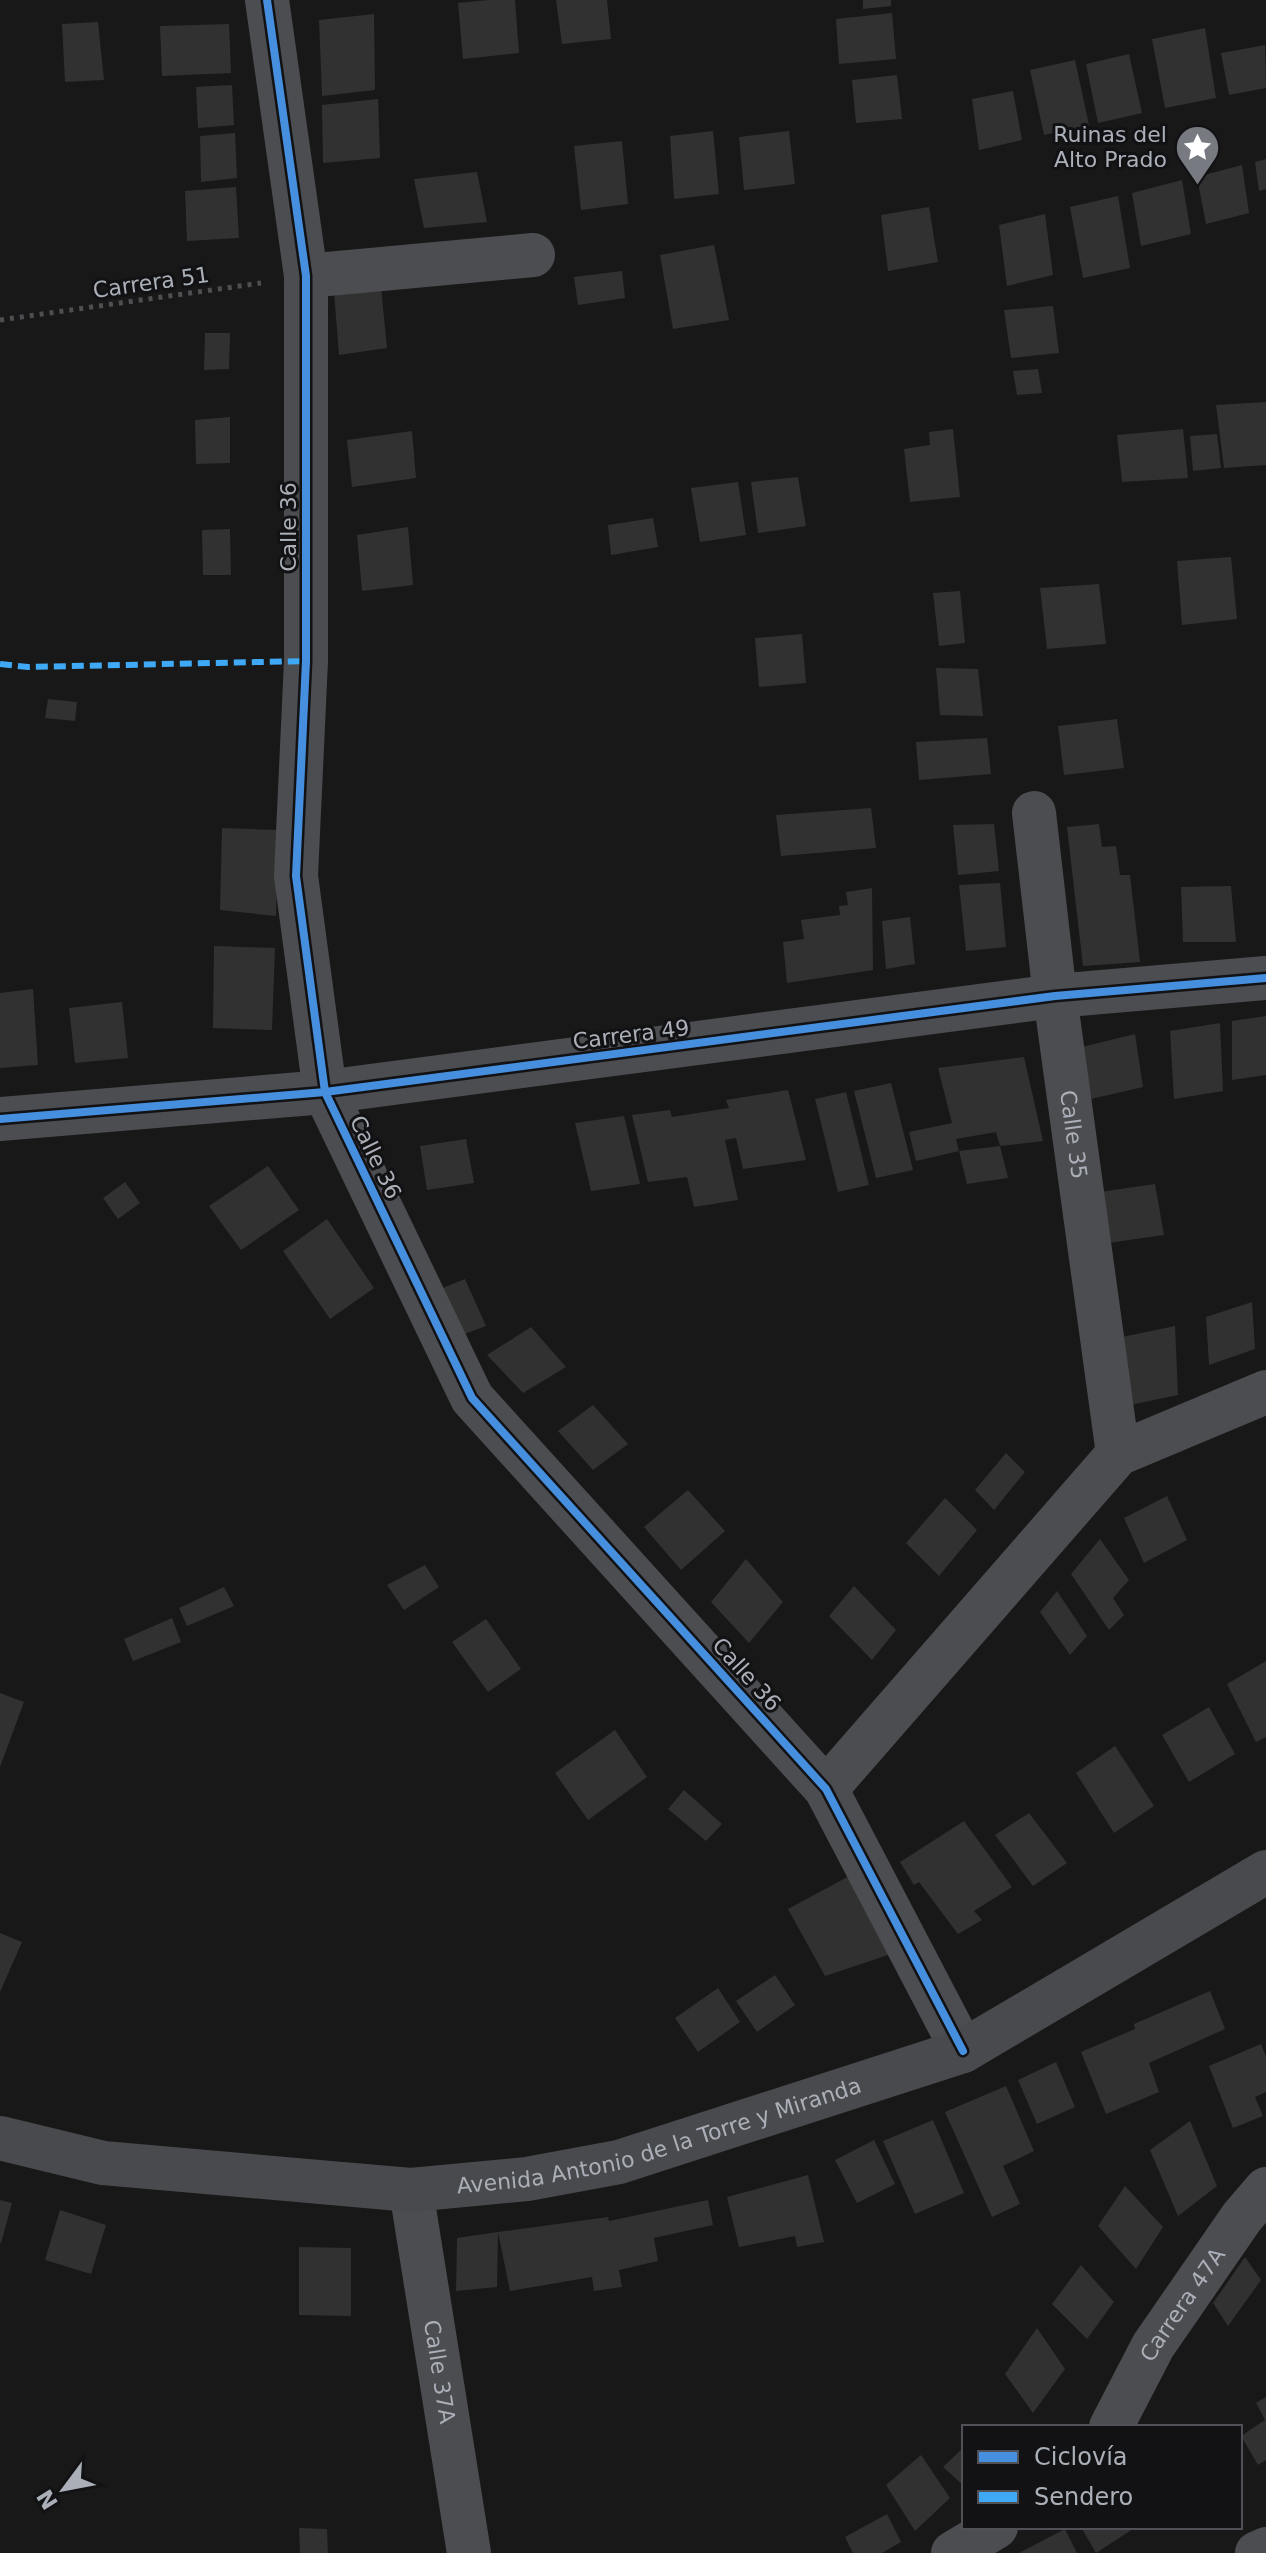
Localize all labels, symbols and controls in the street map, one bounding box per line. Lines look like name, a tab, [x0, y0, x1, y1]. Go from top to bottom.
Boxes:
place label: Ruinas del Alto Prado	[1053, 122, 1167, 172]
place icon: Ruinas del Alto Prado	[1174, 123, 1222, 186]
street label: Carrera 51	[91, 262, 211, 303]
street label: Calle 36	[276, 482, 301, 572]
street label: Carrera 49	[571, 1015, 691, 1054]
street label: Calle 35	[1055, 1088, 1092, 1181]
street label: Calle 36	[345, 1111, 406, 1203]
street label: Calle 36	[707, 1633, 786, 1716]
street label: Avenida Antonio de la Torre y Miranda	[456, 2073, 864, 2199]
street label: Carrera 47A	[1135, 2243, 1230, 2366]
street label: Calle 37A	[419, 2318, 460, 2425]
legend	[962, 2425, 1242, 2529]
text: Ciclovía	[1034, 2443, 1128, 2471]
north arrow	[24, 2449, 104, 2529]
text: Sendero	[1034, 2483, 1133, 2511]
text: N	[32, 2485, 63, 2514]

